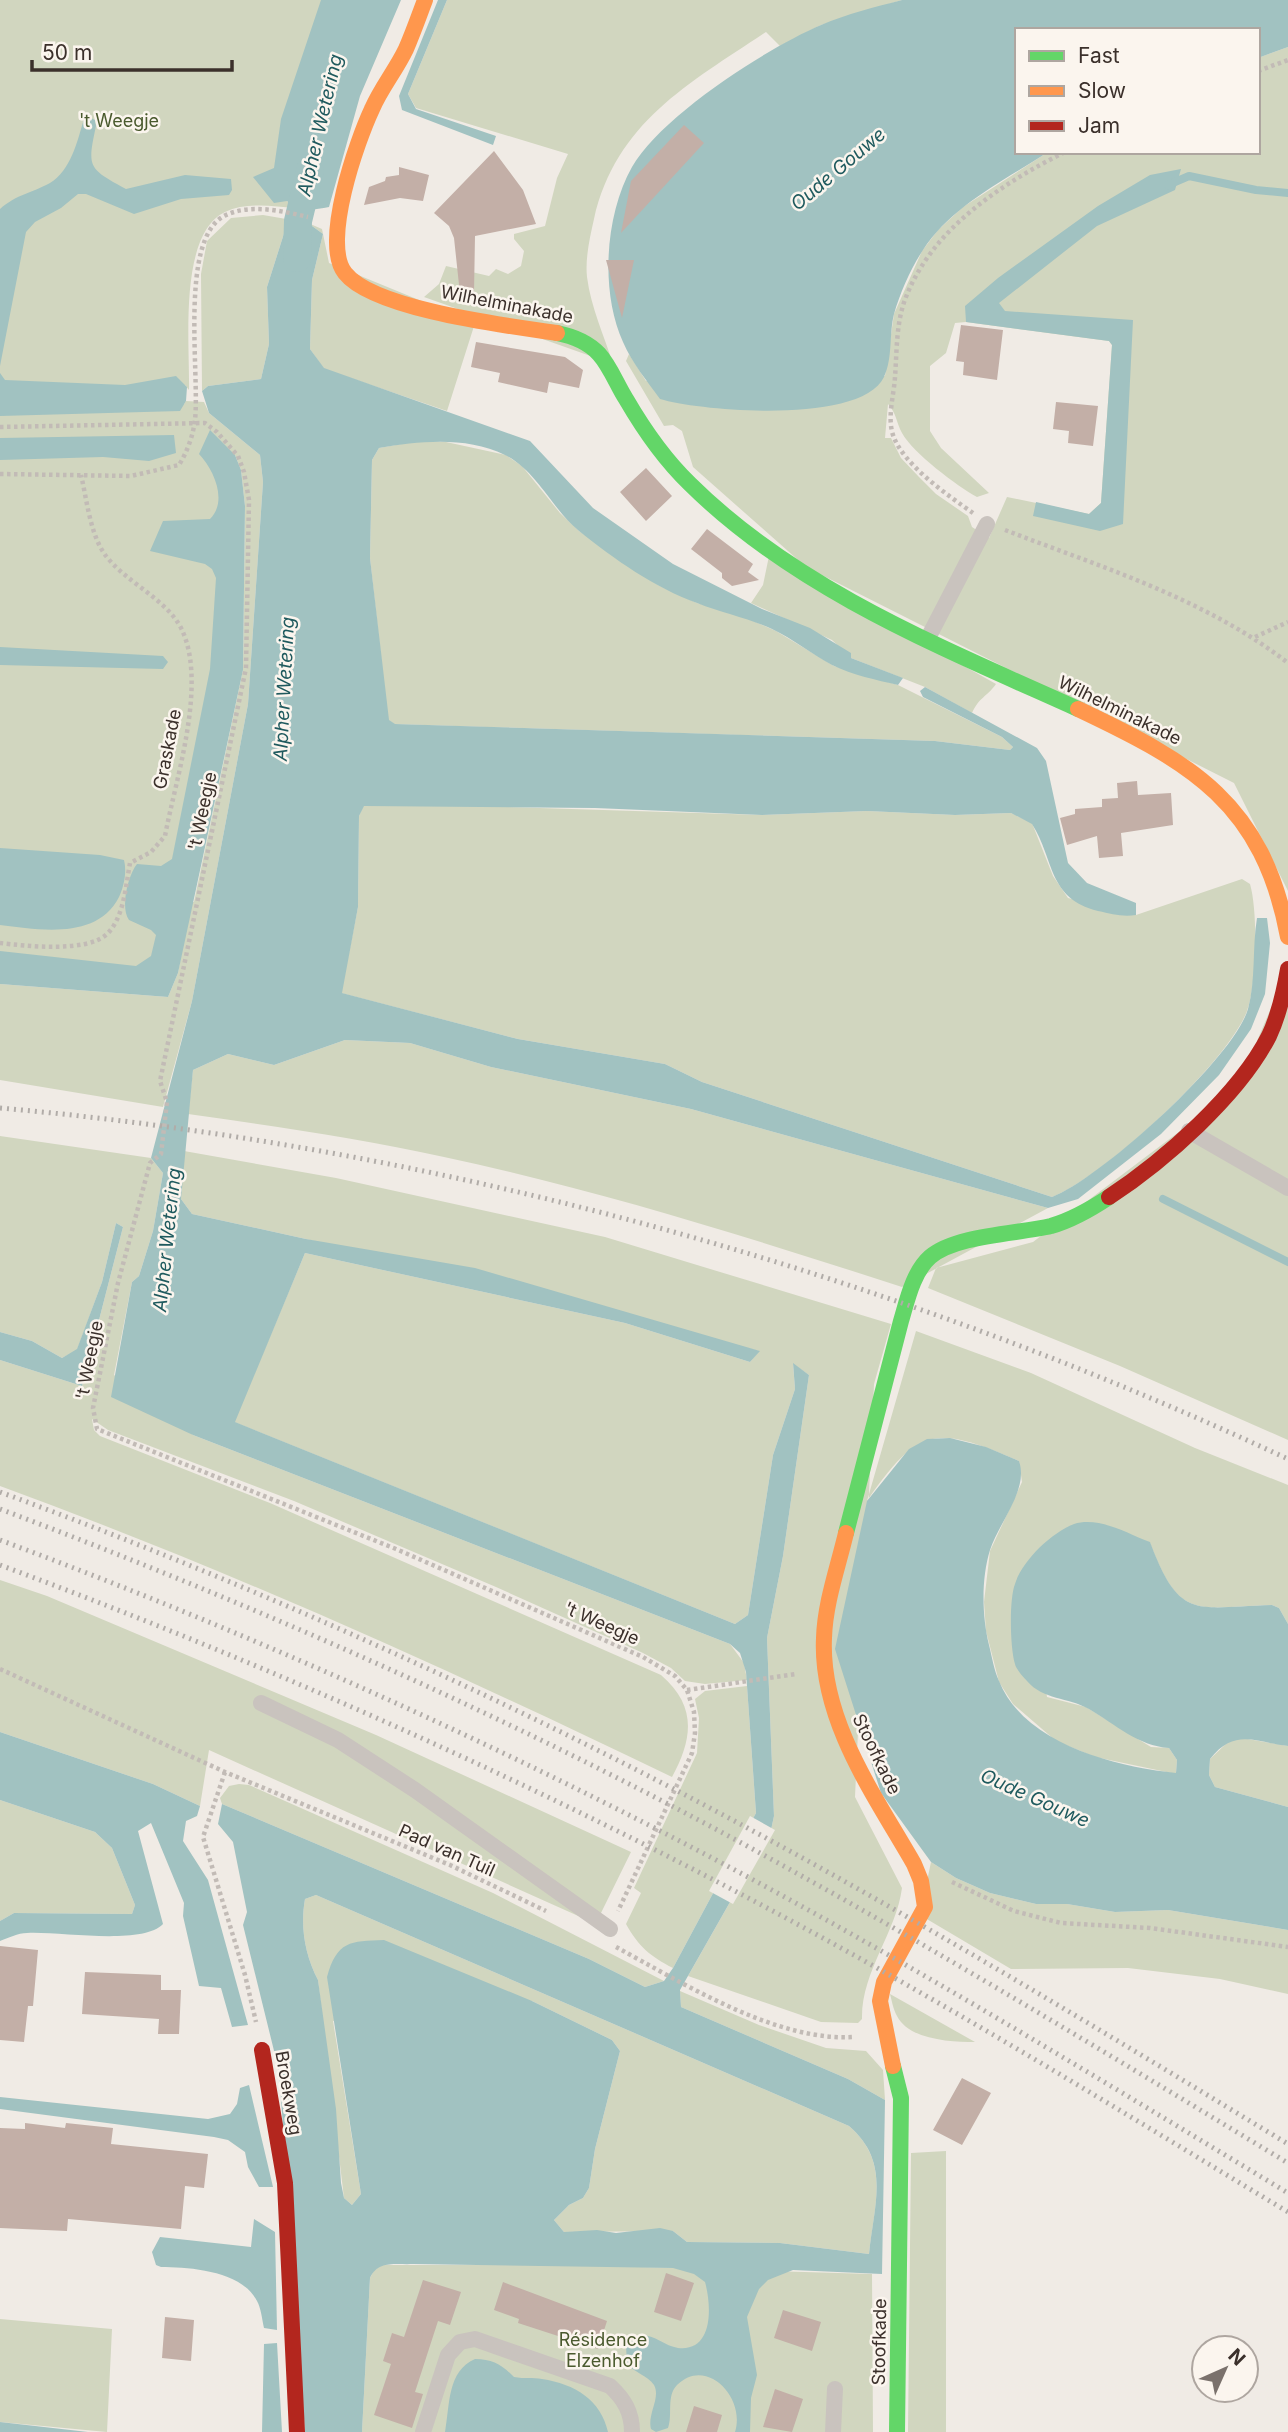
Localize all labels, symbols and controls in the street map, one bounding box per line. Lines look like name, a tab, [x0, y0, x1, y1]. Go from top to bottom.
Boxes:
scale bar	[32, 28, 231, 72]
legend	[1015, 28, 1260, 154]
text: 50 m	[42, 40, 92, 65]
text: Fast	[1078, 43, 1120, 68]
water label: Alpher Wetering	[292, 52, 348, 199]
text: Slow	[1078, 78, 1126, 103]
park label: 't Weegje	[79, 110, 159, 131]
text: Jam	[1078, 113, 1120, 138]
water label: Oude Gouwe	[786, 123, 890, 215]
street label: Wilhelminakade	[439, 281, 575, 327]
water label: Alpher Wetering	[269, 616, 299, 763]
street label: Wilhelminakade	[1055, 671, 1185, 749]
street label: Graskade	[149, 707, 185, 791]
street label: 't Weegje	[183, 770, 221, 852]
water label: Alpher Wetering	[148, 1167, 186, 1314]
street label: 't Weegje	[71, 1319, 107, 1401]
street label: 't Weegje	[561, 1597, 643, 1649]
street label: Stoofkade	[848, 1710, 906, 1798]
water label: Oude Gouwe	[977, 1764, 1093, 1832]
street label: Pad van Tuil	[396, 1819, 498, 1881]
street label: Broekweg	[271, 2049, 307, 2137]
street label: Stoofkade	[868, 2298, 890, 2386]
park label: Résidence Elzenhof	[559, 2329, 647, 2371]
north arrow	[1190, 2334, 1260, 2404]
text: N	[1223, 2344, 1250, 2371]

